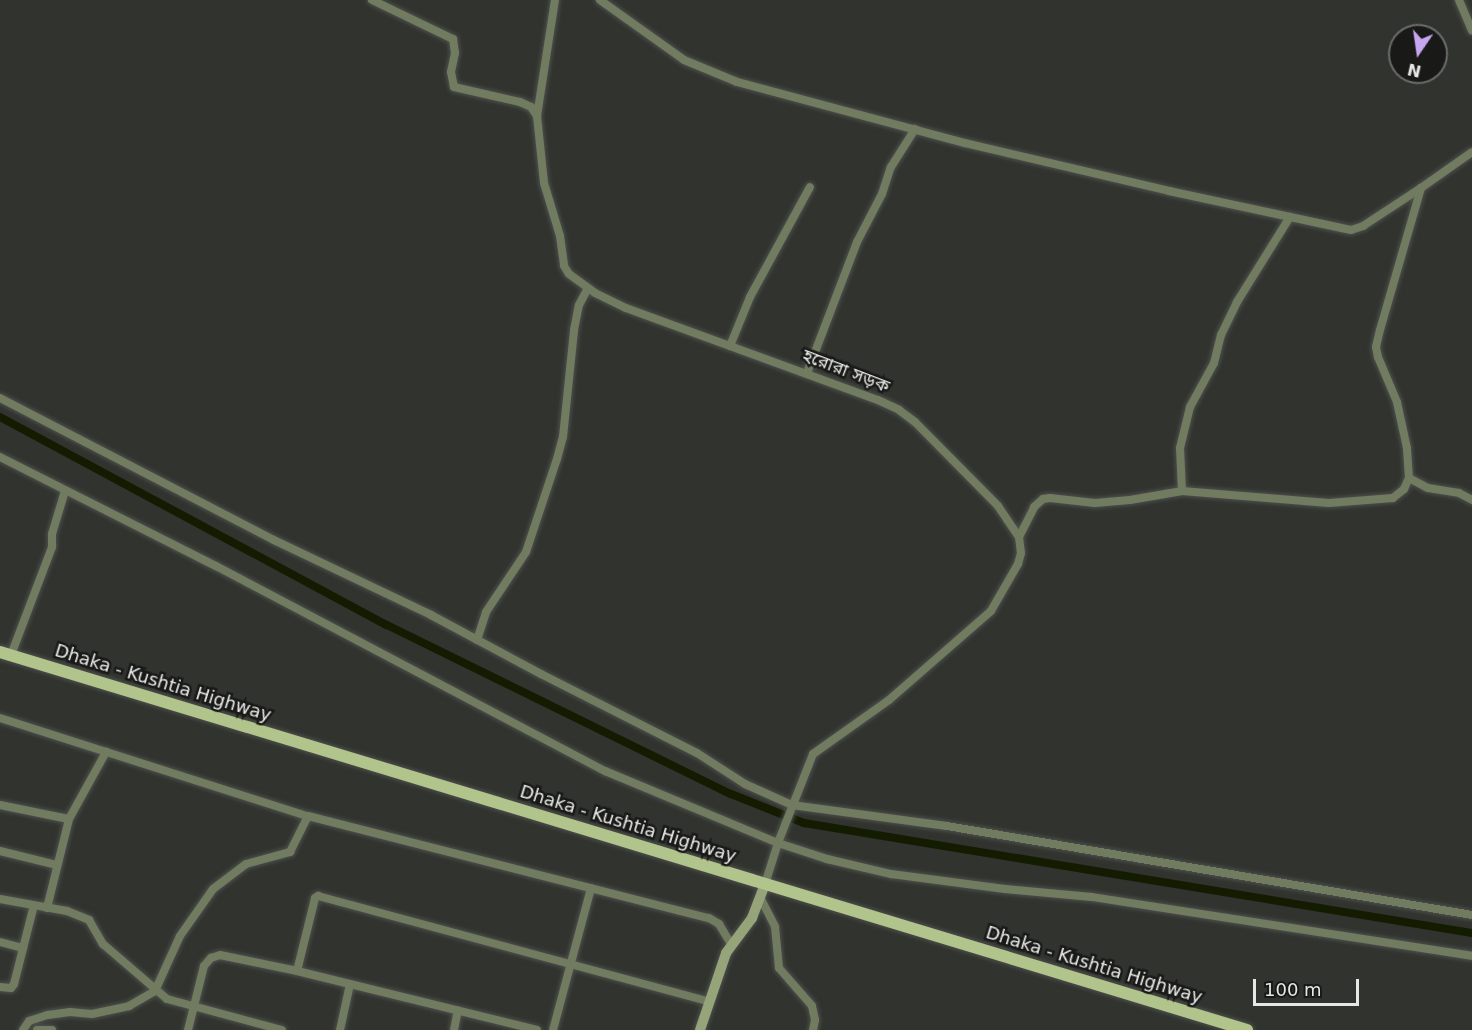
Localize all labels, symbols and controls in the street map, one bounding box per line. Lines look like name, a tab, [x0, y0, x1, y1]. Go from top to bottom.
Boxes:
north arrow	[1388, 24, 1448, 84]
text: N	[1406, 59, 1423, 81]
street label: হরোরা সড়ক	[799, 345, 893, 397]
street label: Dhaka - Kushtia Highway	[52, 640, 274, 726]
street label: Dhaka - Kushtia Highway	[517, 781, 739, 867]
street label: Dhaka - Kushtia Highway	[983, 922, 1205, 1008]
scale bar	[1256, 967, 1362, 1005]
text: 100 m	[1264, 979, 1322, 1000]

